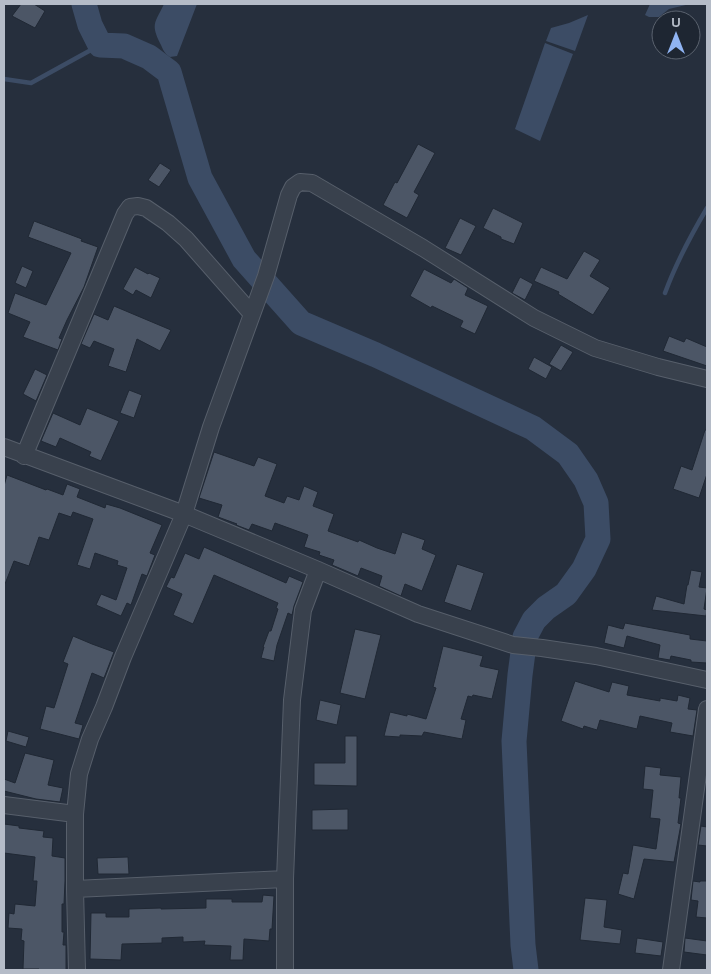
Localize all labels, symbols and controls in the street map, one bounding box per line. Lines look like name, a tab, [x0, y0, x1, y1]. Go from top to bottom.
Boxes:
north arrow	[651, 10, 701, 60]
text: U	[671, 15, 681, 32]

